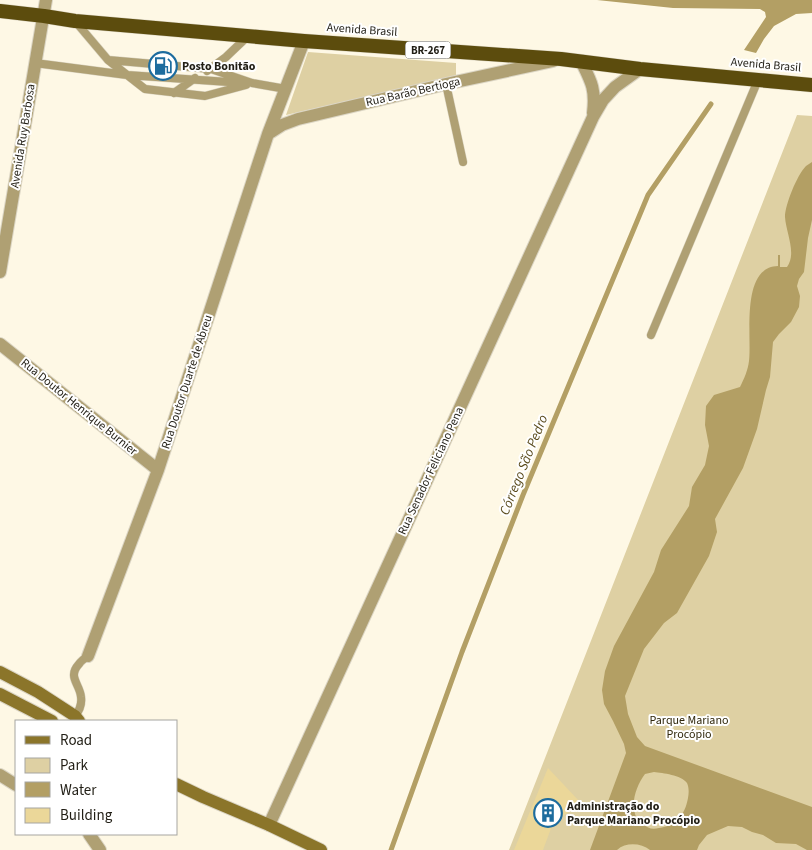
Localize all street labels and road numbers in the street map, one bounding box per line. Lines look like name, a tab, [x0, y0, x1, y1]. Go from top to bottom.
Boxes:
street label: Avenida Brasil	[326, 19, 398, 41]
road number: BR-267	[406, 42, 450, 58]
street label: Avenida Brasil	[730, 53, 802, 77]
street label: Rua Barão Bertioga	[364, 73, 462, 111]
street label: Avenida Ruy Barbosa	[6, 83, 40, 189]
street label: Rua Doutor Duarte de Abreu	[157, 313, 217, 451]
street label: Rua Doutor Henrique Burnier	[17, 355, 142, 460]
street label: Rua Senador Feliciano Pena	[394, 404, 468, 538]

